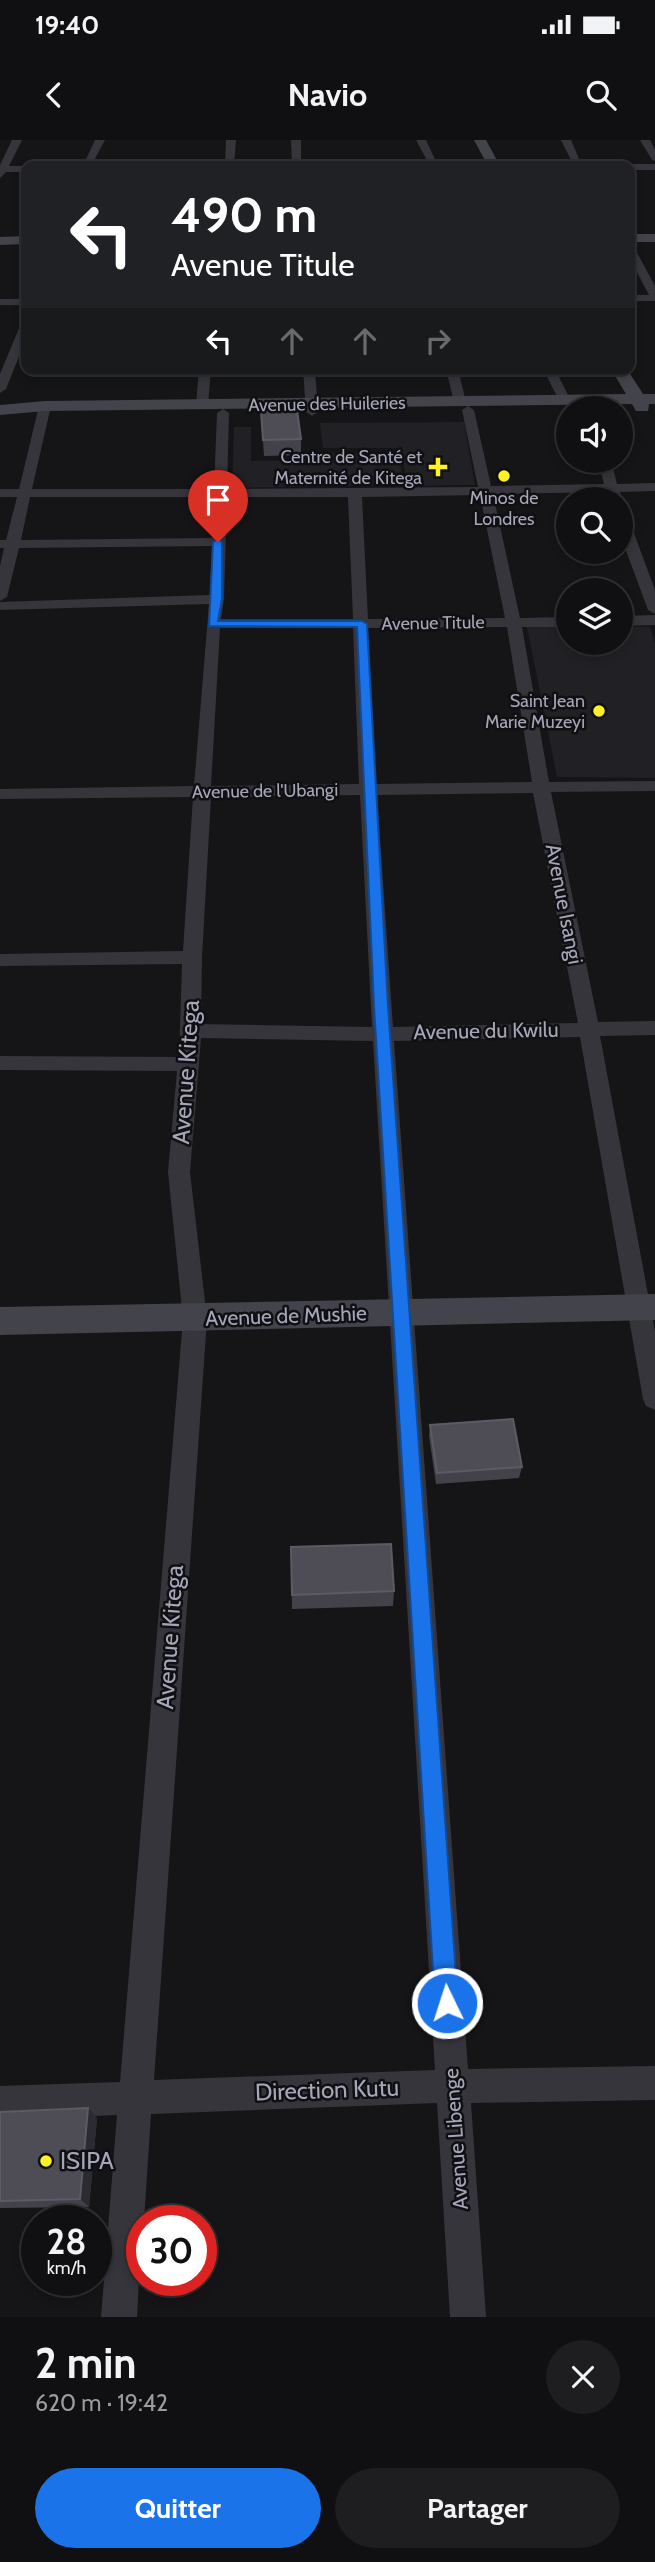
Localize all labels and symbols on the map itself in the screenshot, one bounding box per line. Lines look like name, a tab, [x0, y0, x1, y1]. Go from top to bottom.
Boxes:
street label: Avenue des Huileries	[248, 392, 406, 416]
place label: Centre de Santé et Maternité de Kitega	[274, 446, 422, 489]
marker: Centre de Santé et Maternité de Kitega	[428, 457, 448, 477]
marker: Minos de Londres	[496, 468, 512, 484]
pin	[188, 470, 248, 542]
place label: Minos de Londres	[470, 487, 538, 530]
street label: Avenue Titule	[381, 611, 485, 635]
place label: Saint Jean Marie Muzeyi	[485, 690, 585, 733]
marker: Saint Jean Marie Muzeyi	[591, 703, 607, 719]
street label: Avenue de l'Ubangi	[192, 779, 338, 803]
street label: Avenue Isangi	[541, 841, 588, 966]
street label: Avenue Kitega	[166, 998, 205, 1145]
street label: Avenue du Kwilu	[413, 1017, 559, 1044]
street label: Avenue de Mushie	[205, 1300, 367, 1331]
street label: Avenue Kitega	[150, 1563, 189, 1710]
position arrow	[410, 1966, 484, 2040]
street label: Avenue Libenge	[438, 2067, 473, 2211]
street label: Direction Kutu	[254, 2072, 400, 2107]
place label: ISIPA	[60, 2146, 114, 2175]
marker: ISIPA	[38, 2153, 54, 2169]
speed limit sign: 30	[126, 2205, 217, 2296]

